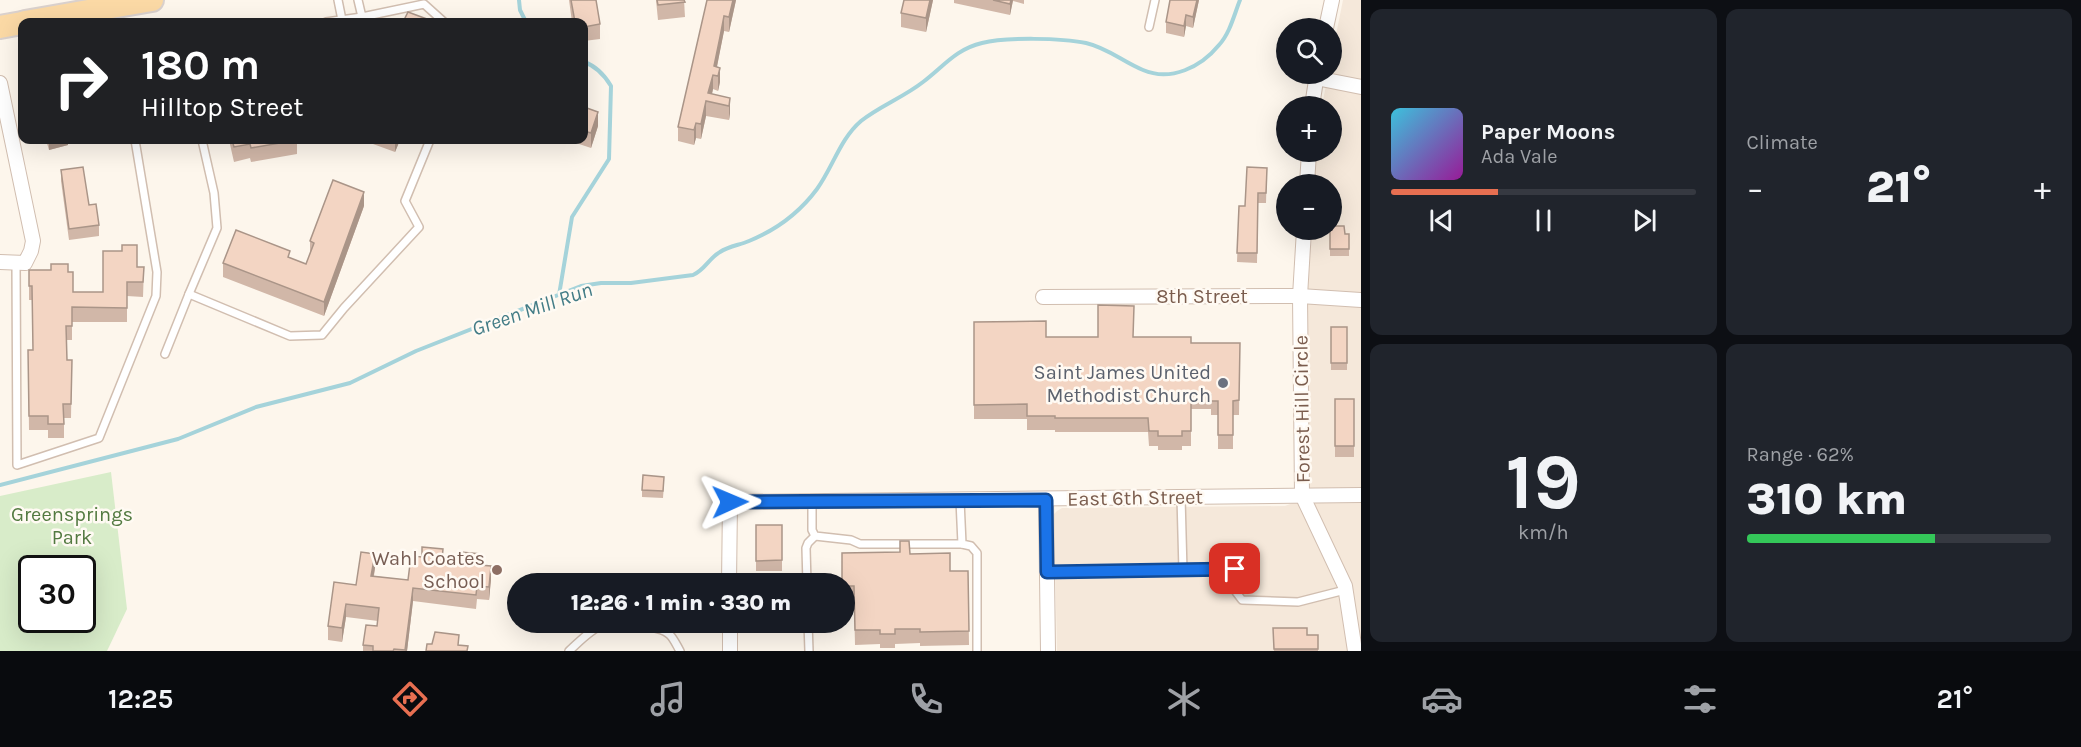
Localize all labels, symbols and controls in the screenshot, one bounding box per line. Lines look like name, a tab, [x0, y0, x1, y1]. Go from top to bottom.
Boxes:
map controls	[1276, 18, 1342, 240]
button: search	[1276, 18, 1342, 84]
text: 180 m	[141, 40, 260, 90]
icon: right	[42, 42, 120, 120]
text: Hilltop Street	[141, 91, 303, 123]
button: +	[1276, 96, 1342, 162]
text: Paper Moons	[1481, 119, 1615, 145]
text: Climate	[1747, 131, 1818, 154]
text: Ada Vale	[1481, 145, 1558, 168]
text: 21°	[1866, 161, 1931, 213]
text: −	[1747, 169, 1764, 207]
text: +	[2034, 169, 2051, 207]
button: −	[1276, 174, 1342, 240]
icon: previous	[1425, 204, 1458, 237]
icon: pause	[1527, 204, 1560, 237]
icon: next	[1628, 204, 1661, 237]
water label: Green Mill Run	[469, 277, 595, 341]
street label: 8th Street	[1156, 285, 1248, 308]
street label: Forest Hill Circle	[1289, 335, 1315, 483]
place label: Saint James United Methodist Church	[1034, 361, 1211, 407]
marker: Saint James United Methodist Church	[1216, 376, 1230, 390]
text: 19	[1506, 436, 1581, 528]
text: Range · 62%	[1747, 443, 1854, 466]
position arrow	[698, 470, 762, 534]
text: 310 km	[1747, 473, 1907, 525]
street label: East 6th Street	[1067, 485, 1204, 511]
park label: Greensprings Park	[11, 503, 133, 549]
text: km/h	[1518, 521, 1569, 544]
pin	[1209, 543, 1260, 594]
place label: Wahl Coates School	[372, 547, 485, 593]
icon: arrive	[1218, 552, 1251, 585]
speed limit sign: 30	[18, 555, 96, 633]
marker: Wahl Coates School	[490, 563, 504, 577]
text: 12:26 · 1 min · 330 m	[571, 590, 791, 616]
icon: directions	[389, 678, 431, 720]
icon: music	[647, 678, 689, 720]
icon: phone	[905, 678, 947, 720]
icon: climate	[1163, 678, 1205, 720]
icon: car	[1421, 678, 1463, 720]
icon: filters	[1679, 678, 1721, 720]
text: 12:25	[108, 683, 173, 715]
text: 21°	[1937, 683, 1973, 715]

